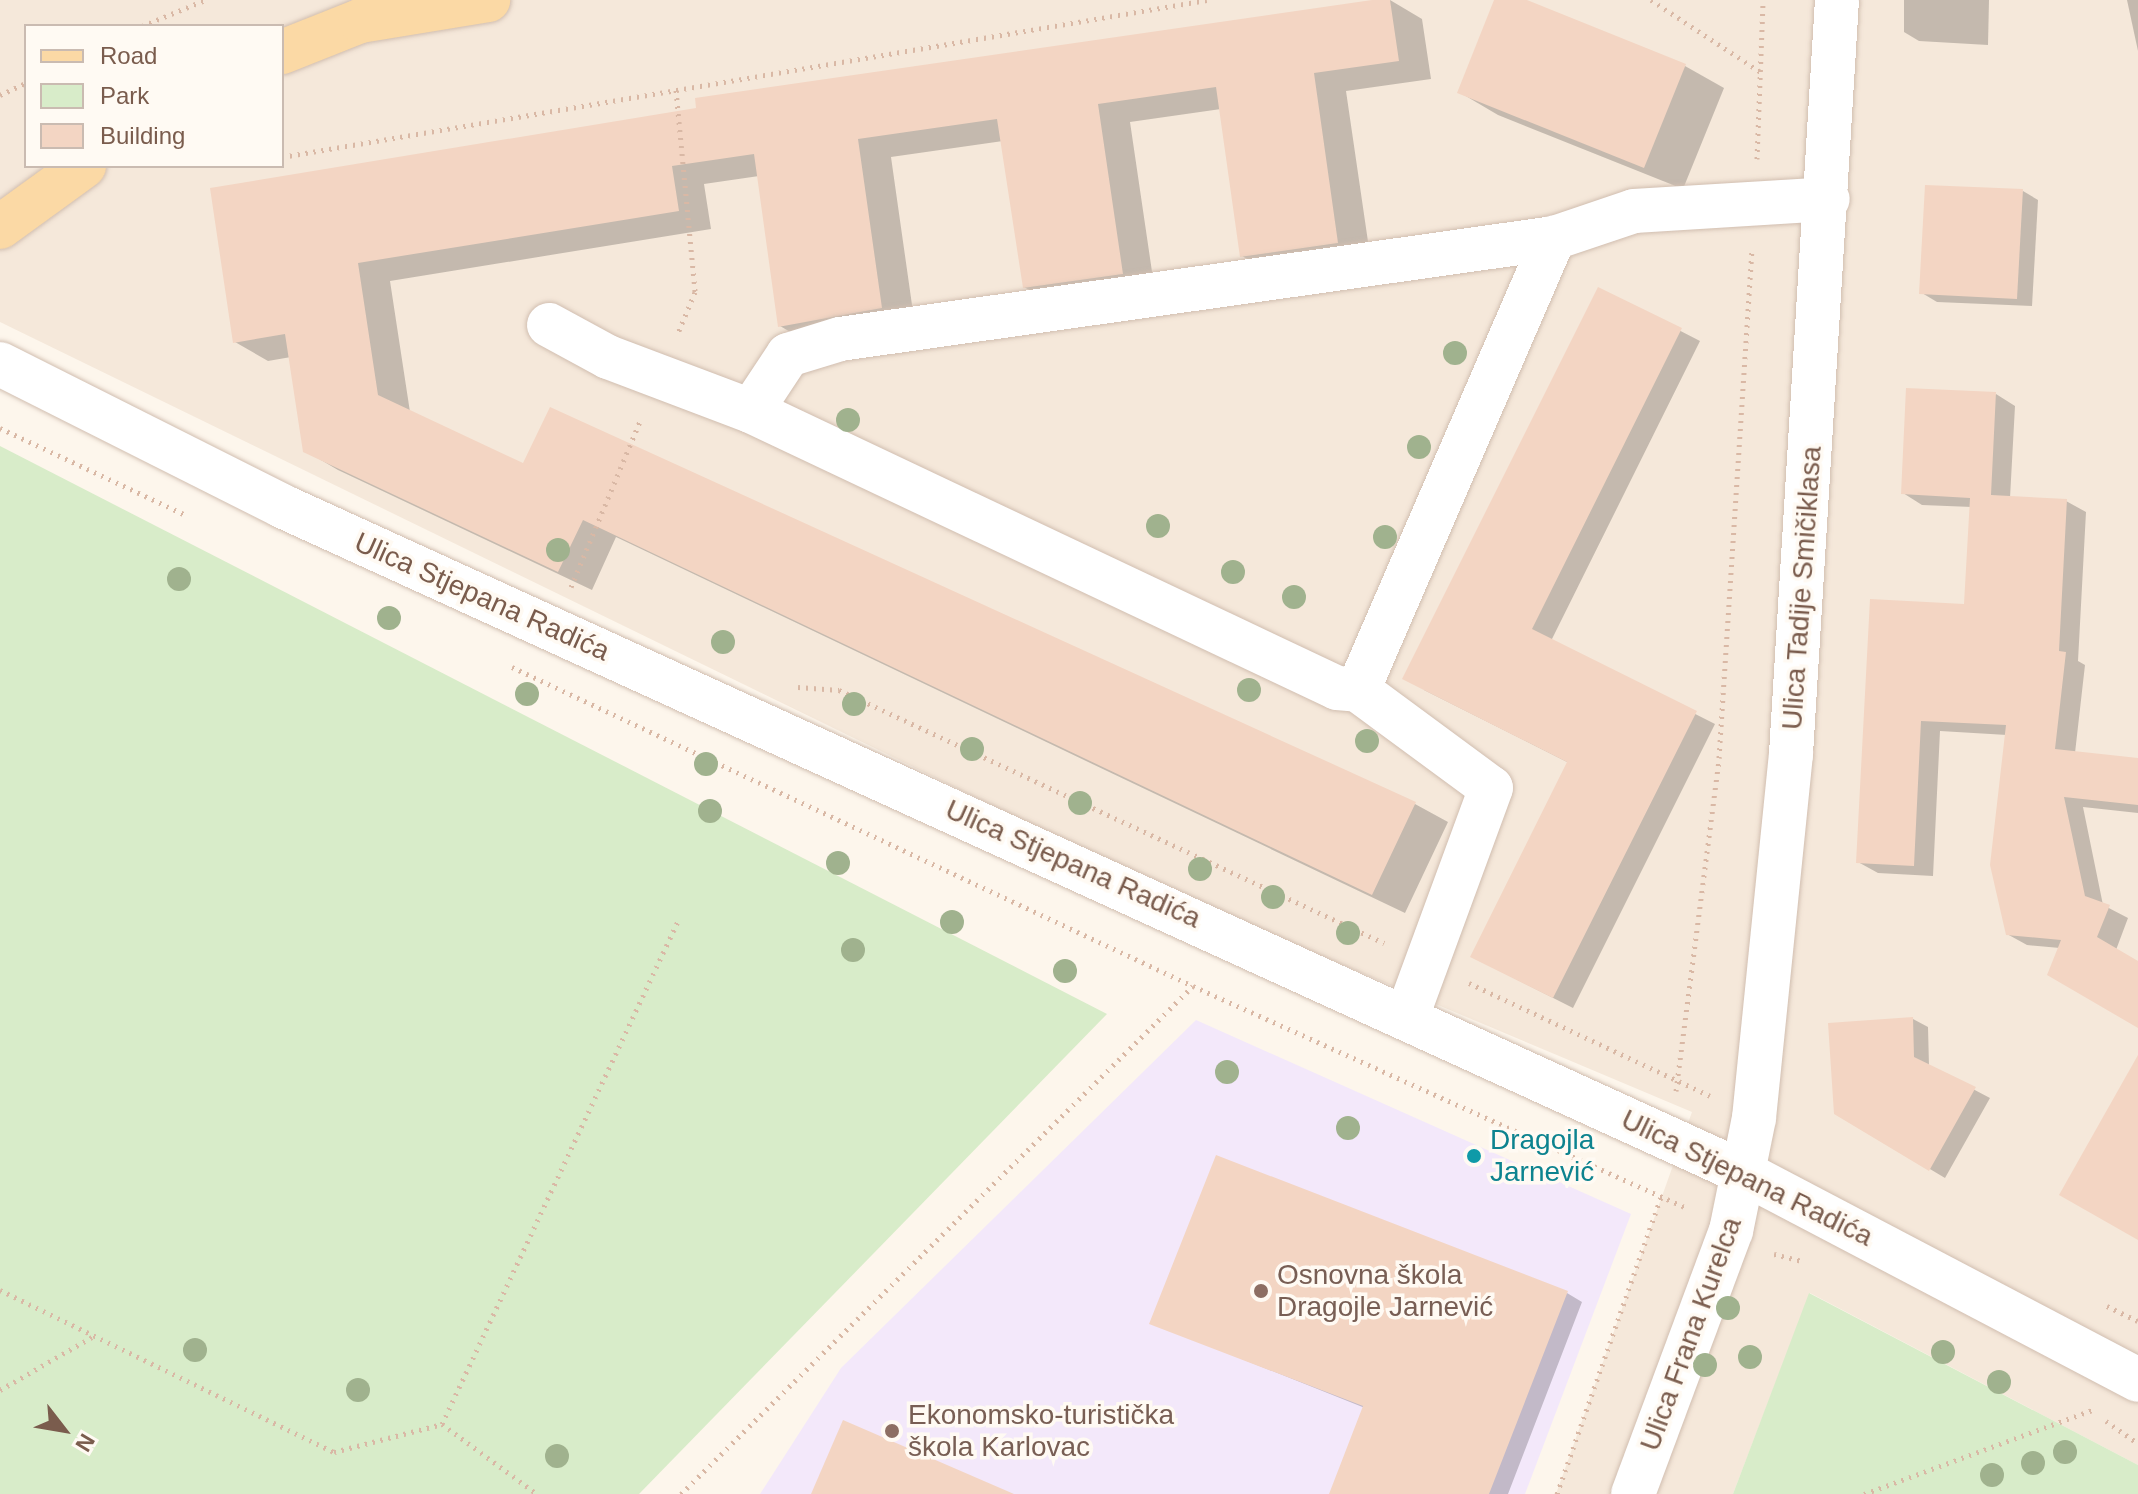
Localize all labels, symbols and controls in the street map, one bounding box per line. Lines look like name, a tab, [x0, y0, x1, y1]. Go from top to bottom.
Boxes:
legend	[24, 24, 284, 168]
text: Road	[100, 42, 157, 69]
text: Park	[100, 82, 149, 109]
text: Building	[100, 122, 185, 149]
street label: Ulica Tadije Smičiklasa	[1775, 445, 1829, 731]
street label: Ulica Stjepana Radića	[349, 526, 615, 668]
street label: Ulica Stjepana Radića	[940, 793, 1206, 935]
street label: Ulica Stjepana Radića	[1616, 1103, 1878, 1253]
place label: Dragojla Jarnević	[1490, 1123, 1594, 1189]
marker: Dragojla Jarnević	[1465, 1147, 1483, 1165]
street label: Ulica Frana Kurelca	[1633, 1213, 1749, 1455]
place label: Osnovna škola Dragojle Jarnević	[1277, 1258, 1493, 1324]
marker: Osnovna škola Dragojle Jarnević	[1252, 1282, 1270, 1300]
north arrow	[24, 1390, 104, 1470]
place label: Ekonomsko-turistička škola Karlovac	[908, 1398, 1174, 1464]
marker: Ekonomsko-turistička škola Karlovac	[883, 1422, 901, 1440]
text: N	[70, 1429, 100, 1456]

